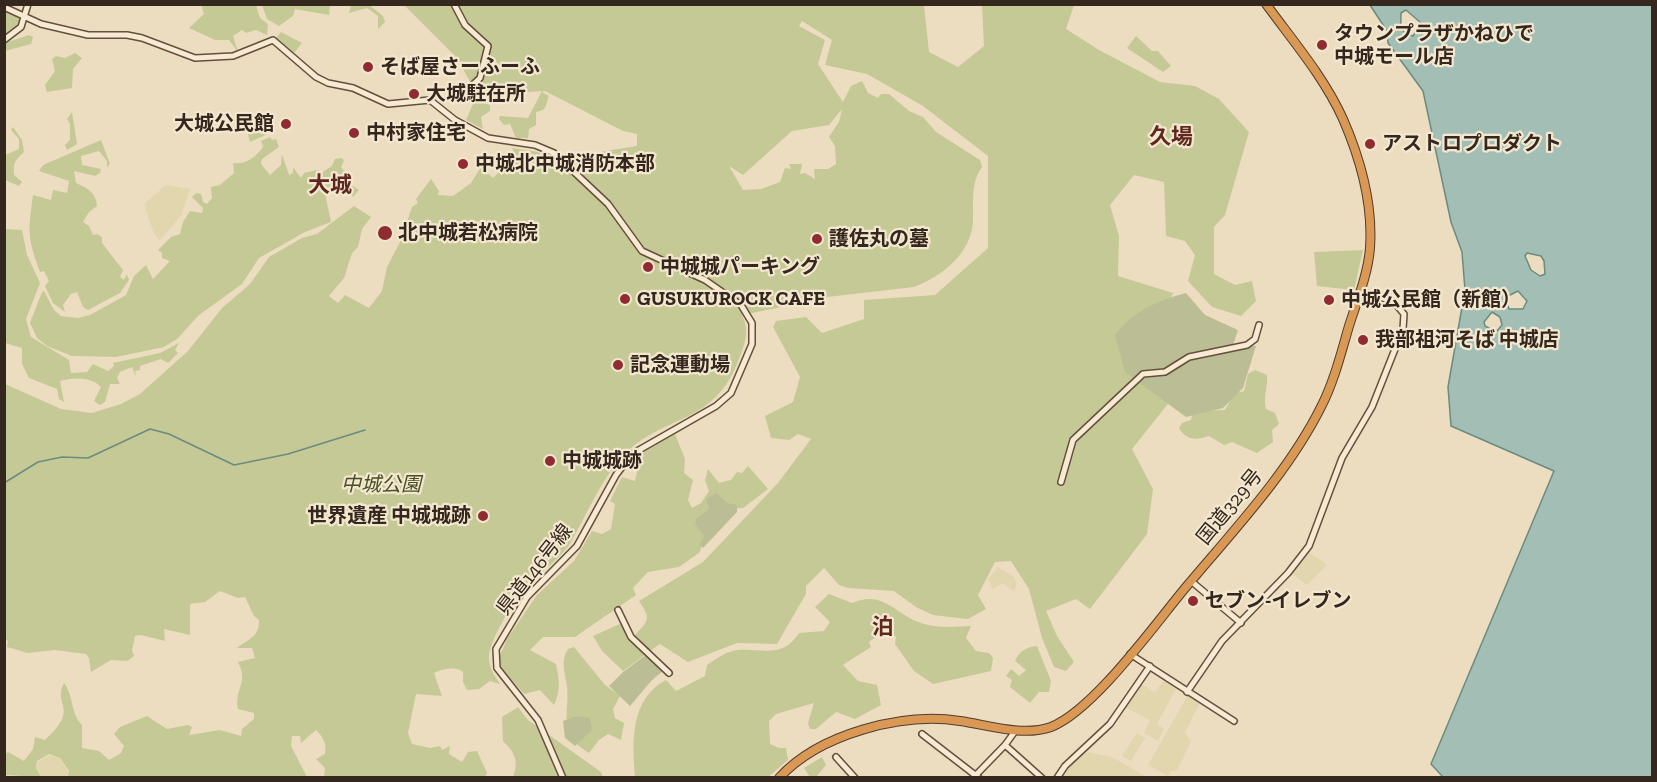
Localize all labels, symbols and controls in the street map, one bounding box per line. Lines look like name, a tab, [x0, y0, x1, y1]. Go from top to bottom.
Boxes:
place label: タウンプラザかねひで 中城モール店	[1334, 22, 1534, 69]
marker: タウンプラザかねひで 中城モール店	[1315, 38, 1329, 52]
place label: そば屋さーふーふ	[380, 55, 540, 79]
marker: そば屋さーふーふ	[361, 60, 375, 74]
place label: 大城駐在所	[426, 82, 526, 106]
marker: 大城駐在所	[407, 87, 421, 101]
place label: 大城公民館	[174, 112, 274, 136]
marker: 大城公民館	[279, 117, 293, 131]
place label: 中村家住宅	[366, 121, 466, 145]
district label: 久場	[1149, 125, 1193, 151]
marker: 中村家住宅	[347, 126, 361, 140]
place label: アストロプロダクト	[1382, 132, 1562, 156]
marker: アストロプロダクト	[1363, 137, 1377, 151]
place label: 中城北中城消防本部	[475, 152, 655, 176]
marker: 中城北中城消防本部	[456, 157, 470, 171]
district label: 大城	[308, 173, 352, 199]
place label: 北中城若松病院	[398, 221, 538, 245]
marker: 北中城若松病院	[376, 224, 394, 242]
place label: 護佐丸の墓	[829, 227, 929, 251]
marker: 護佐丸の墓	[810, 232, 824, 246]
place label: 中城城パーキング	[660, 255, 820, 279]
marker: 中城城パーキング	[641, 260, 655, 274]
place label: GUSUKUROCK CAFE	[637, 287, 825, 311]
place label: 中城公民館（新館）	[1341, 288, 1521, 312]
marker: GUSUKUROCK CAFE	[618, 292, 632, 306]
marker: 中城公民館（新館）	[1322, 293, 1336, 307]
place label: 我部祖河そば 中城店	[1375, 328, 1559, 352]
marker: 我部祖河そば 中城店	[1356, 333, 1370, 347]
place label: 記念運動場	[630, 353, 730, 377]
marker: 記念運動場	[611, 358, 625, 372]
place label: 中城城跡	[562, 449, 642, 473]
marker: 中城城跡	[543, 454, 557, 468]
street label: 国道329号	[1192, 464, 1268, 550]
park label: 中城公園	[341, 473, 421, 497]
place label: 世界遺産 中城城跡	[307, 504, 471, 528]
marker: 世界遺産 中城城跡	[476, 509, 490, 523]
street label: 県道146号線	[492, 520, 578, 620]
place label: セブン-イレブン	[1205, 589, 1351, 613]
marker: セブン-イレブン	[1186, 594, 1200, 608]
district label: 泊	[872, 615, 894, 641]

